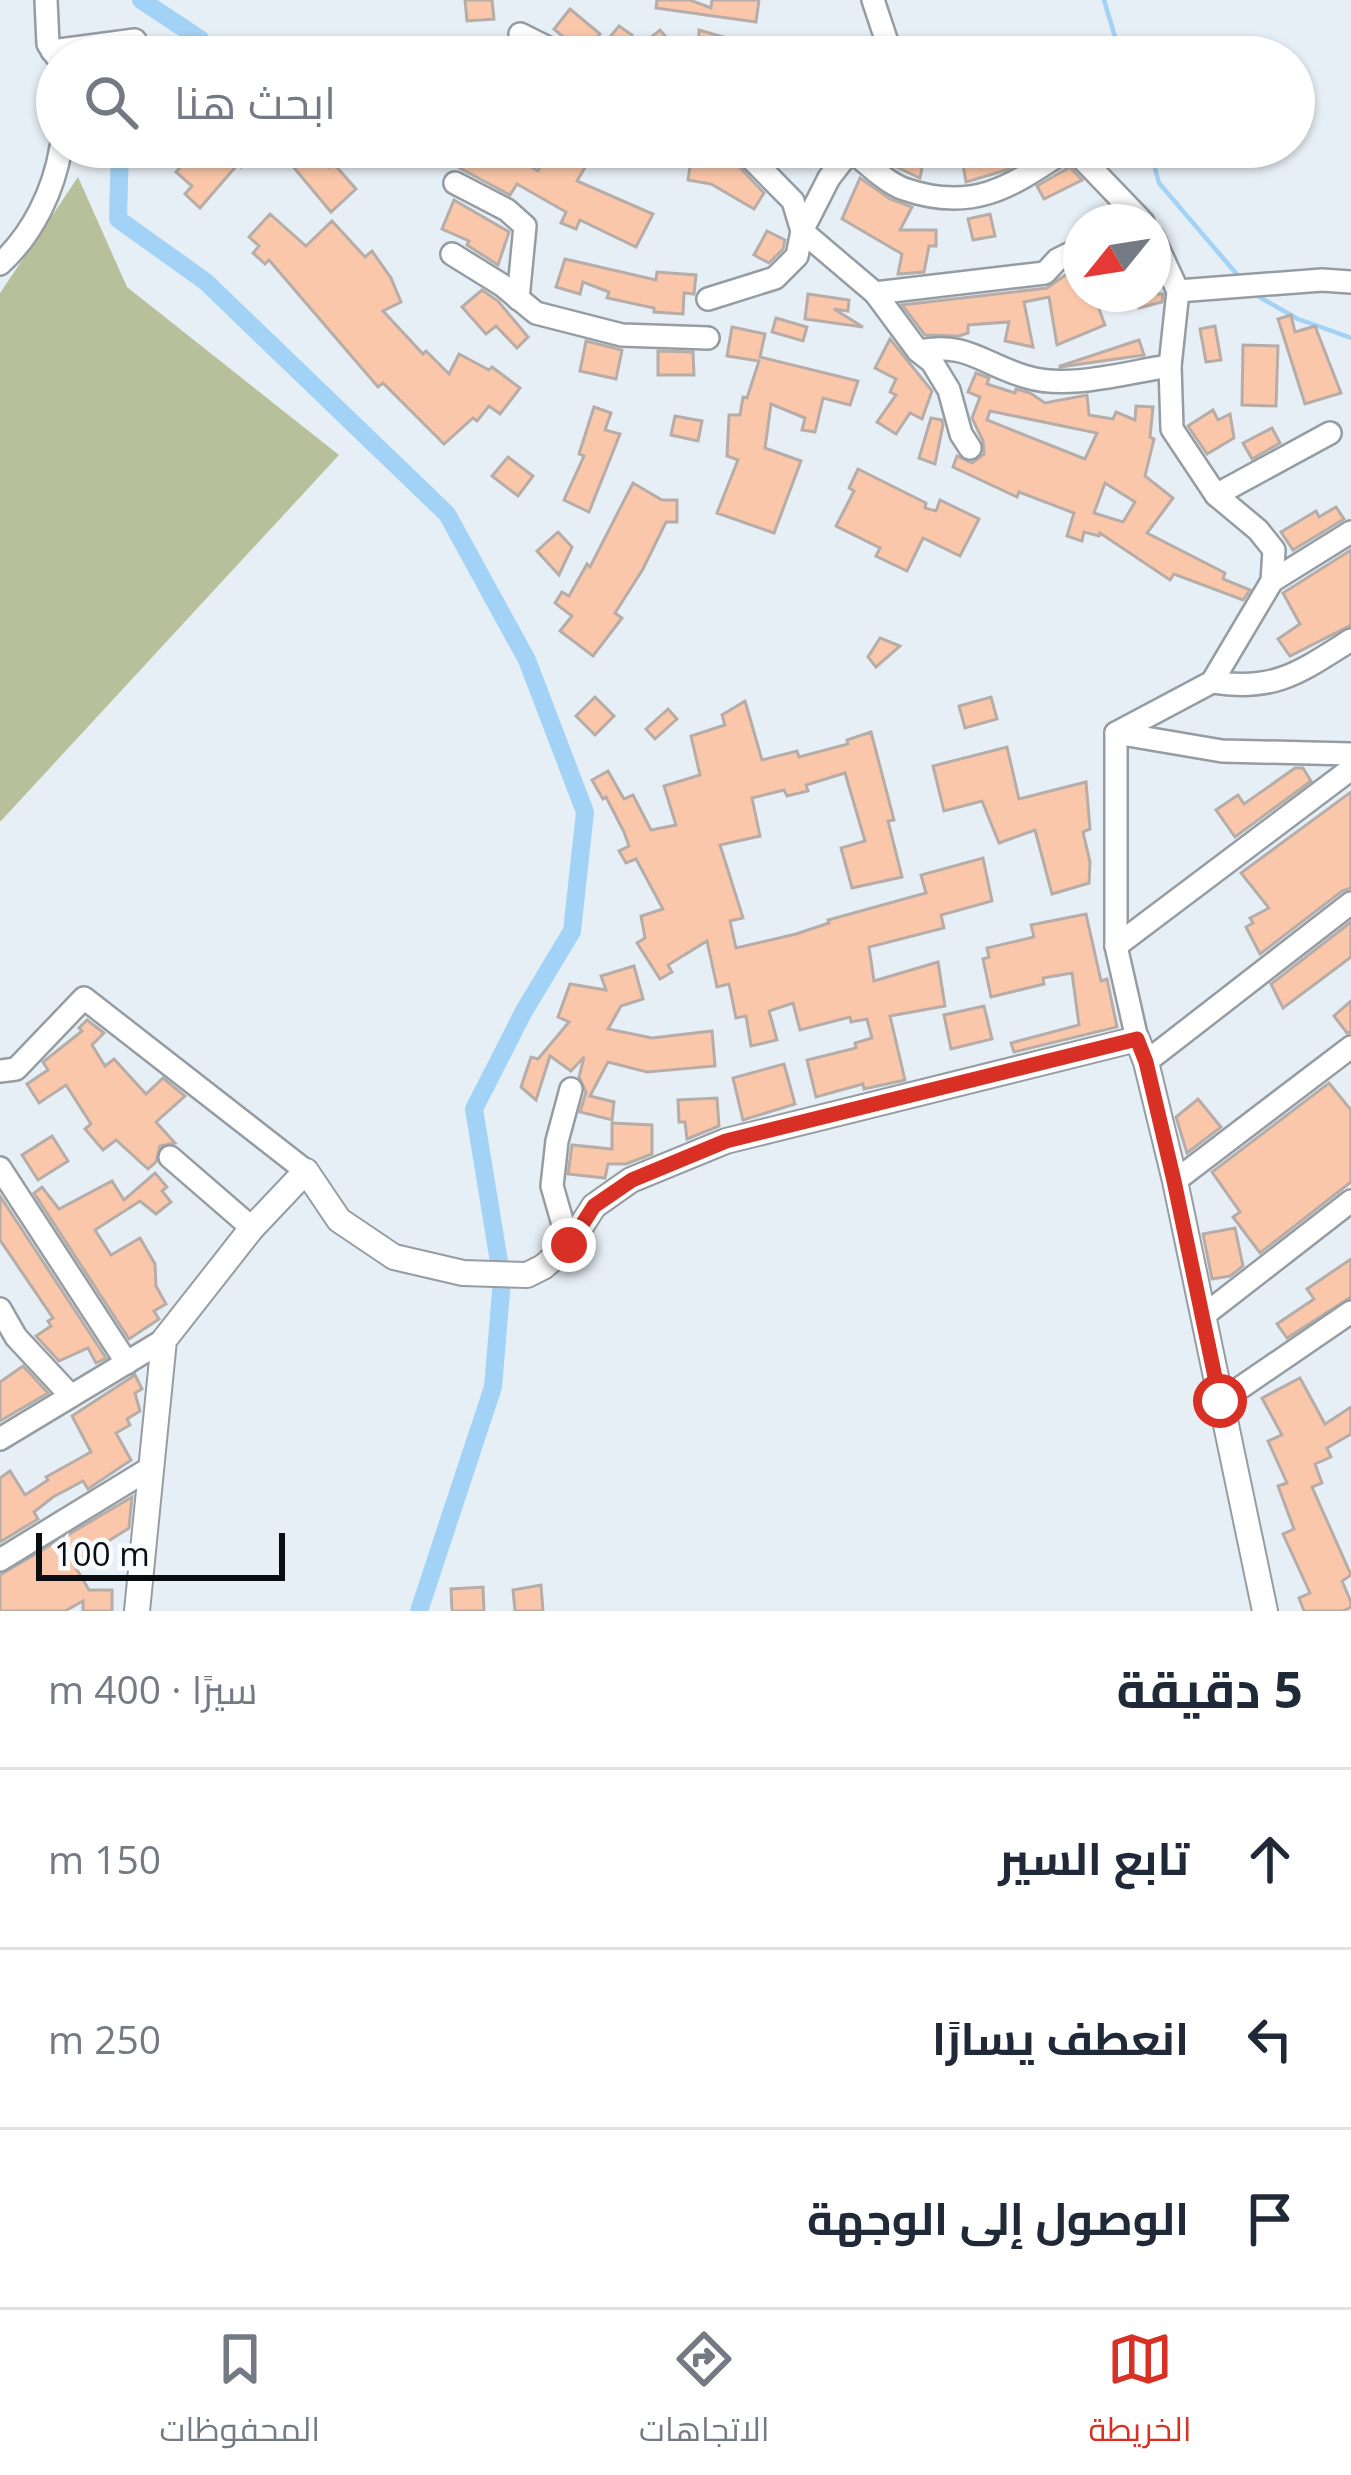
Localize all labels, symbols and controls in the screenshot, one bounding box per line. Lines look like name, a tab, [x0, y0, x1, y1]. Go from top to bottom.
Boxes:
search box	[36, 36, 1315, 168]
icon: search	[78, 69, 144, 135]
text: ابحث هنا	[174, 71, 336, 132]
north arrow	[1063, 204, 1171, 312]
route end	[542, 1218, 596, 1272]
route start	[1193, 1374, 1247, 1428]
scale bar	[36, 1527, 285, 1580]
text: 100 m	[54, 1531, 150, 1576]
text: 5 دقيقة	[1116, 1653, 1303, 1723]
text: سيرًا · 400 m	[48, 1662, 258, 1715]
icon: ahead	[1237, 1826, 1303, 1892]
text: تابع السير	[998, 1827, 1189, 1888]
text: 150 m	[48, 1832, 161, 1885]
icon: left	[1237, 2006, 1303, 2072]
text: انعطف يسارًا	[932, 2007, 1189, 2068]
text: 250 m	[48, 2012, 161, 2065]
icon: arrive	[1237, 2186, 1303, 2252]
text: الوصول إلى الوجهة	[807, 2187, 1189, 2248]
tab: المحفوظات	[159, 2326, 320, 2460]
tab: الاتجاهات	[639, 2326, 770, 2460]
tab: الخريطة	[1089, 2326, 1192, 2460]

